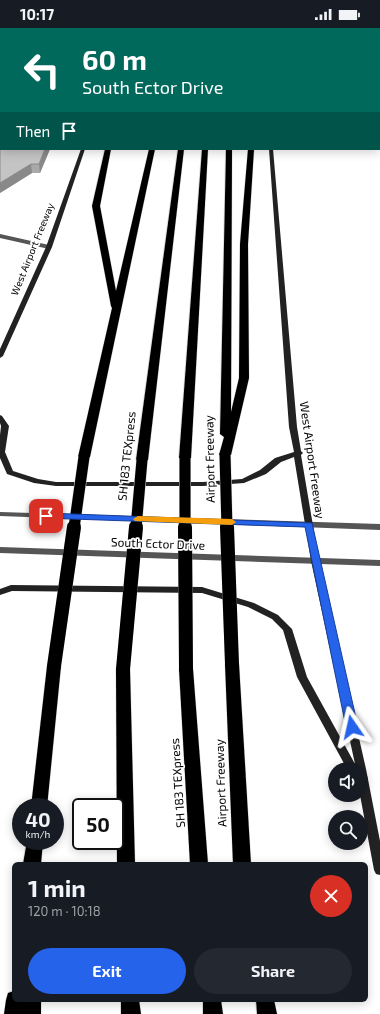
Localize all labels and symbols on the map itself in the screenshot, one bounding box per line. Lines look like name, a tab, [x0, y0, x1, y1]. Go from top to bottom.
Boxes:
street label: West Airport Freeway	[8, 200, 56, 297]
street label: West Airport Freeway	[298, 400, 328, 520]
street label: SH 183 TEXpress	[114, 411, 138, 501]
street label: Airport Freeway	[201, 414, 217, 503]
pin	[29, 499, 63, 533]
street label: South Ector Drive	[111, 534, 205, 552]
position arrow	[331, 706, 373, 748]
street label: SH 183 TEXpress	[167, 738, 187, 828]
street label: Airport Freeway	[211, 738, 229, 827]
speed limit sign: 50	[72, 798, 124, 850]

